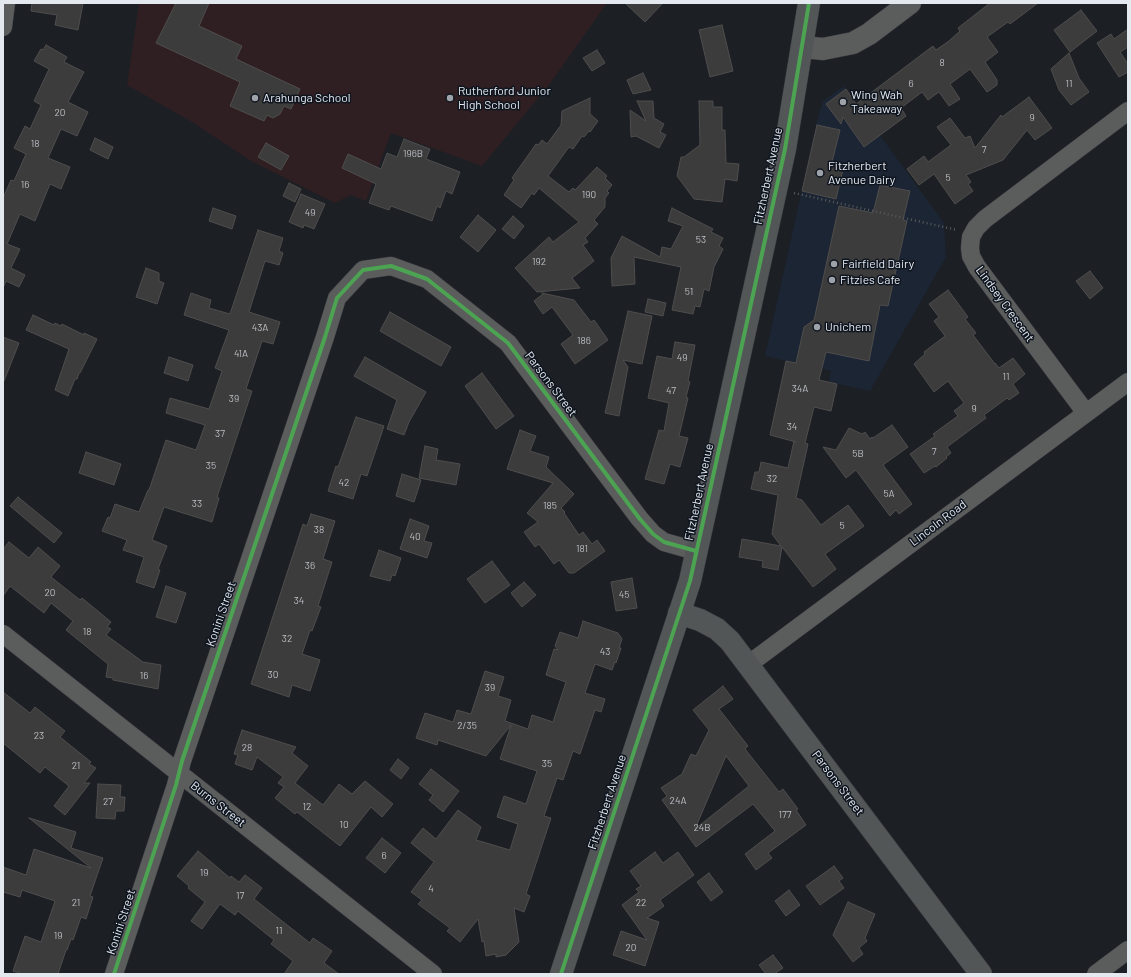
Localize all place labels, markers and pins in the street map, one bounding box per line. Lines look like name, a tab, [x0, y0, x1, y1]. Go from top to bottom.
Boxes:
place label: Rutherford Junior High School	[458, 84, 551, 112]
place label: Wing Wah Takeaway	[851, 88, 902, 116]
place label: Arahunga School	[263, 91, 351, 105]
marker: Arahunga School	[250, 93, 260, 103]
marker: Rutherford Junior High School	[445, 93, 455, 103]
marker: Wing Wah Takeaway	[838, 97, 848, 107]
place label: Fitzherbert Avenue Dairy	[828, 159, 895, 187]
marker: Fitzherbert Avenue Dairy	[815, 168, 825, 178]
place label: Fairfield Dairy	[842, 257, 914, 271]
marker: Fairfield Dairy	[829, 259, 839, 269]
place label: Fitzies Cafe	[840, 273, 900, 287]
marker: Fitzies Cafe	[827, 275, 837, 285]
place label: Unichem	[825, 320, 871, 334]
marker: Unichem	[812, 322, 822, 332]

